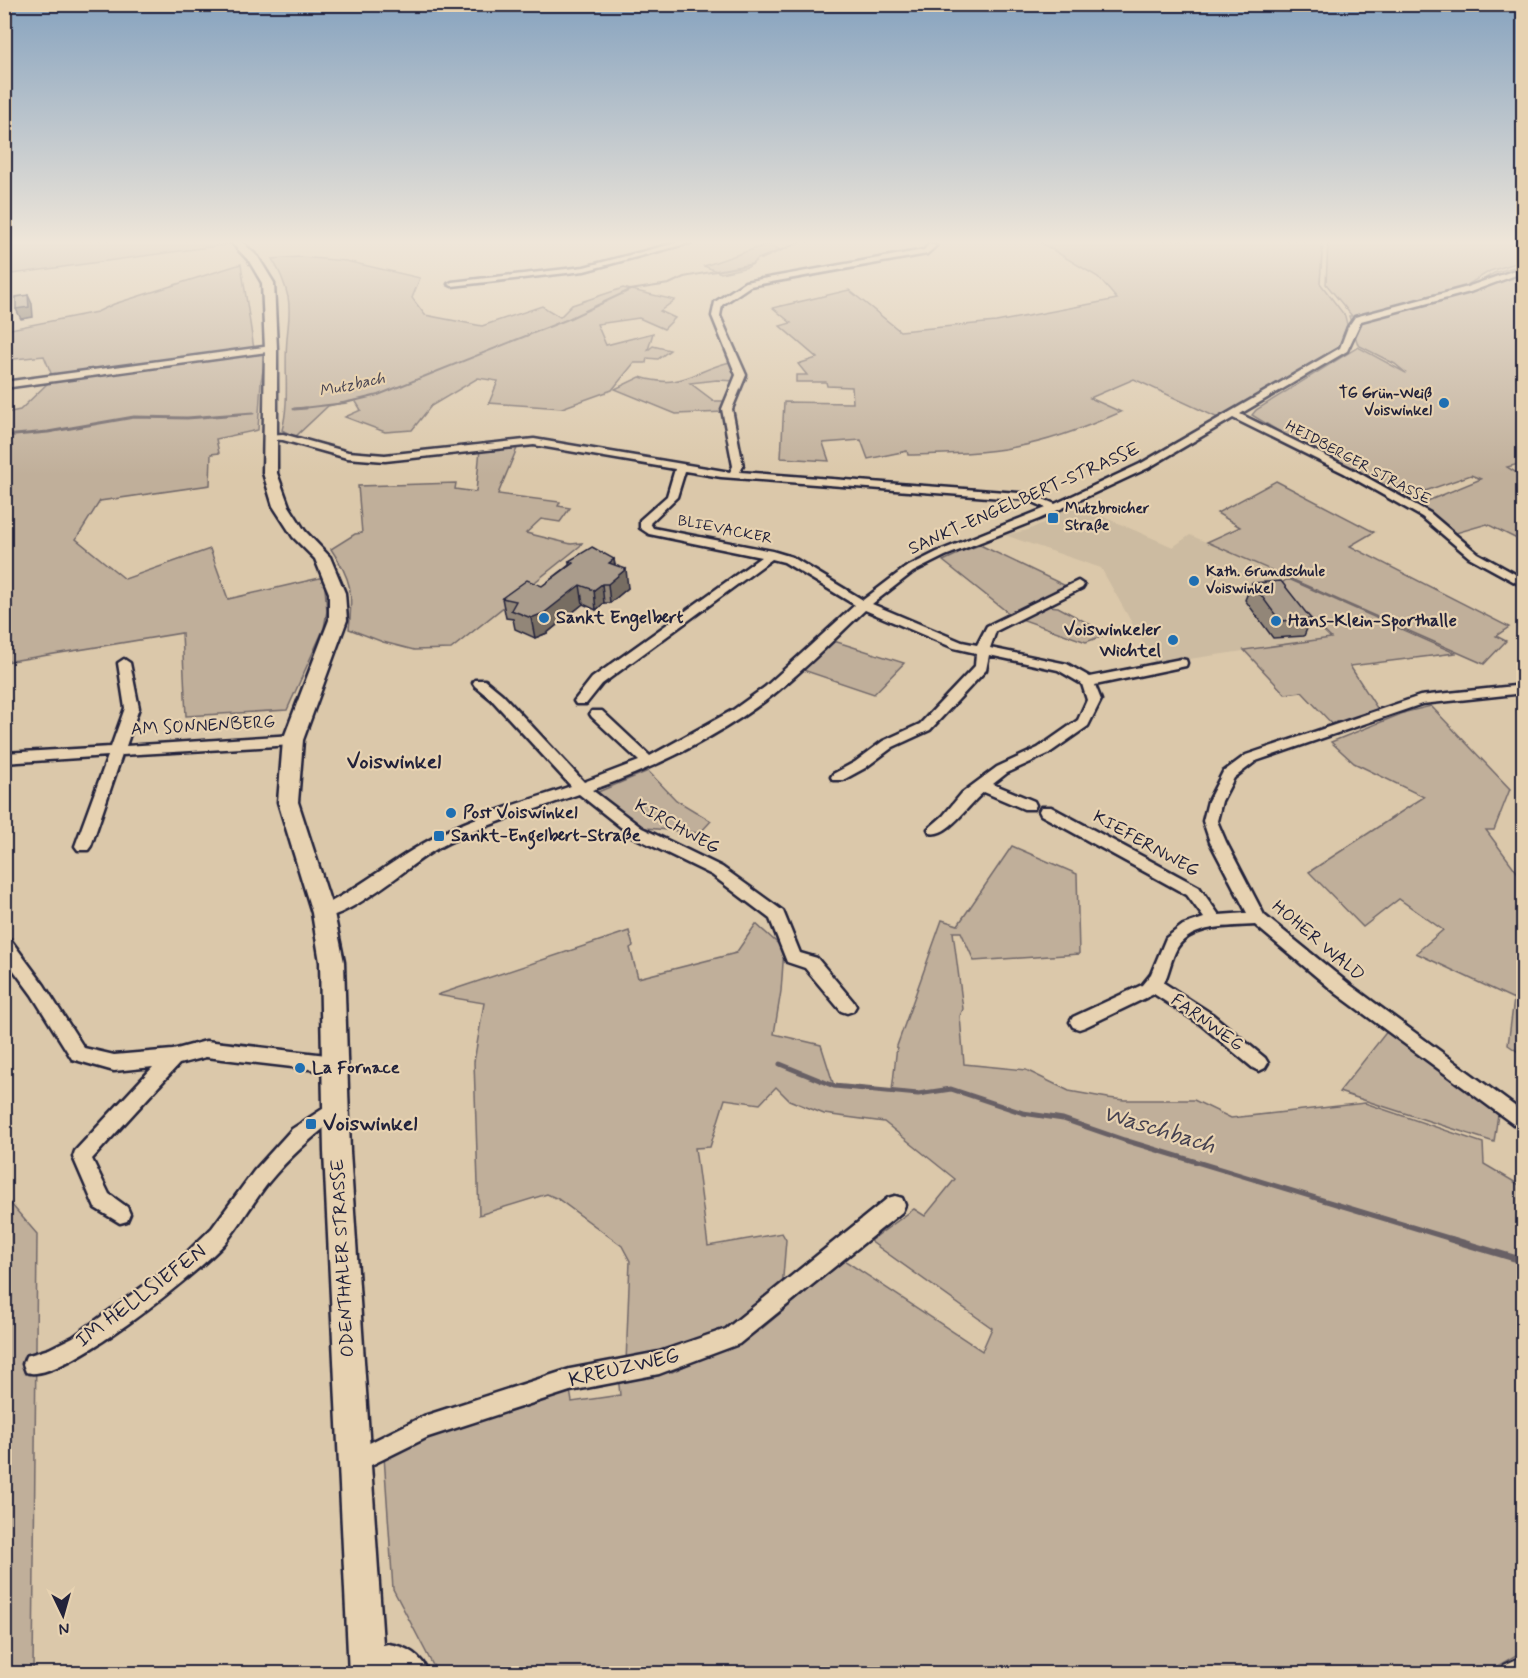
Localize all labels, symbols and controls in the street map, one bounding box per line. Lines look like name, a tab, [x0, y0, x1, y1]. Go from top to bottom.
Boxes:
water label: Mutzbach	[317, 368, 387, 402]
place label: TG Grün-Weiß Voiswinkel	[1339, 384, 1432, 421]
marker: TG Grün-Weiß Voiswinkel	[1437, 396, 1451, 410]
street label: HEIDBERGER STRASSE	[1282, 416, 1435, 510]
street label: SANKT-ENGELBERT-STRASSE	[905, 437, 1144, 561]
place label: Mutzbroicher Straße	[1065, 499, 1150, 536]
street label: BLIEVACKER	[676, 511, 775, 549]
marker: Mutzbroicher Straße	[1046, 511, 1060, 525]
place label: Kath. Grundschule Voiswinkel	[1206, 562, 1326, 599]
marker: Kath. Grundschule Voiswinkel	[1187, 574, 1201, 588]
place label: Sankt Engelbert	[556, 606, 684, 632]
place label: Hans-Klein-Sporthalle	[1288, 609, 1457, 633]
marker: Sankt Engelbert	[537, 611, 551, 625]
marker: Hans-Klein-Sporthalle	[1269, 614, 1283, 628]
place label: Voiswinkeler Wichtel	[1064, 618, 1162, 663]
marker: Voiswinkeler Wichtel	[1166, 633, 1180, 647]
street label: AM SONNENBERG	[130, 710, 276, 742]
district label: Voiswinkel	[347, 748, 441, 776]
street label: KIRCHWEG	[630, 794, 724, 860]
place label: Post Voiswinkel	[463, 801, 578, 825]
street label: KIEFERNWEG	[1089, 805, 1203, 883]
marker: Post Voiswinkel	[444, 806, 458, 820]
place label: Sankt-Engelbert-Straße	[451, 824, 641, 850]
marker: Sankt-Engelbert-Straße	[432, 829, 446, 843]
street label: HOHER WALD	[1266, 895, 1370, 987]
street label: FARNWEG	[1166, 989, 1248, 1057]
place label: La Fornace	[312, 1056, 400, 1080]
marker: La Fornace	[293, 1061, 307, 1075]
water label: Waschbach	[1099, 1098, 1219, 1162]
place label: Voiswinkel	[323, 1110, 417, 1138]
marker: Voiswinkel	[304, 1117, 318, 1131]
street label: ODENTHALER STRASSE	[326, 1158, 360, 1358]
street label: IM HELLSIEFEN	[70, 1238, 212, 1354]
street label: KREUZWEG	[566, 1342, 682, 1394]
north arrow	[33, 1585, 93, 1645]
text: N	[58, 1618, 70, 1639]

